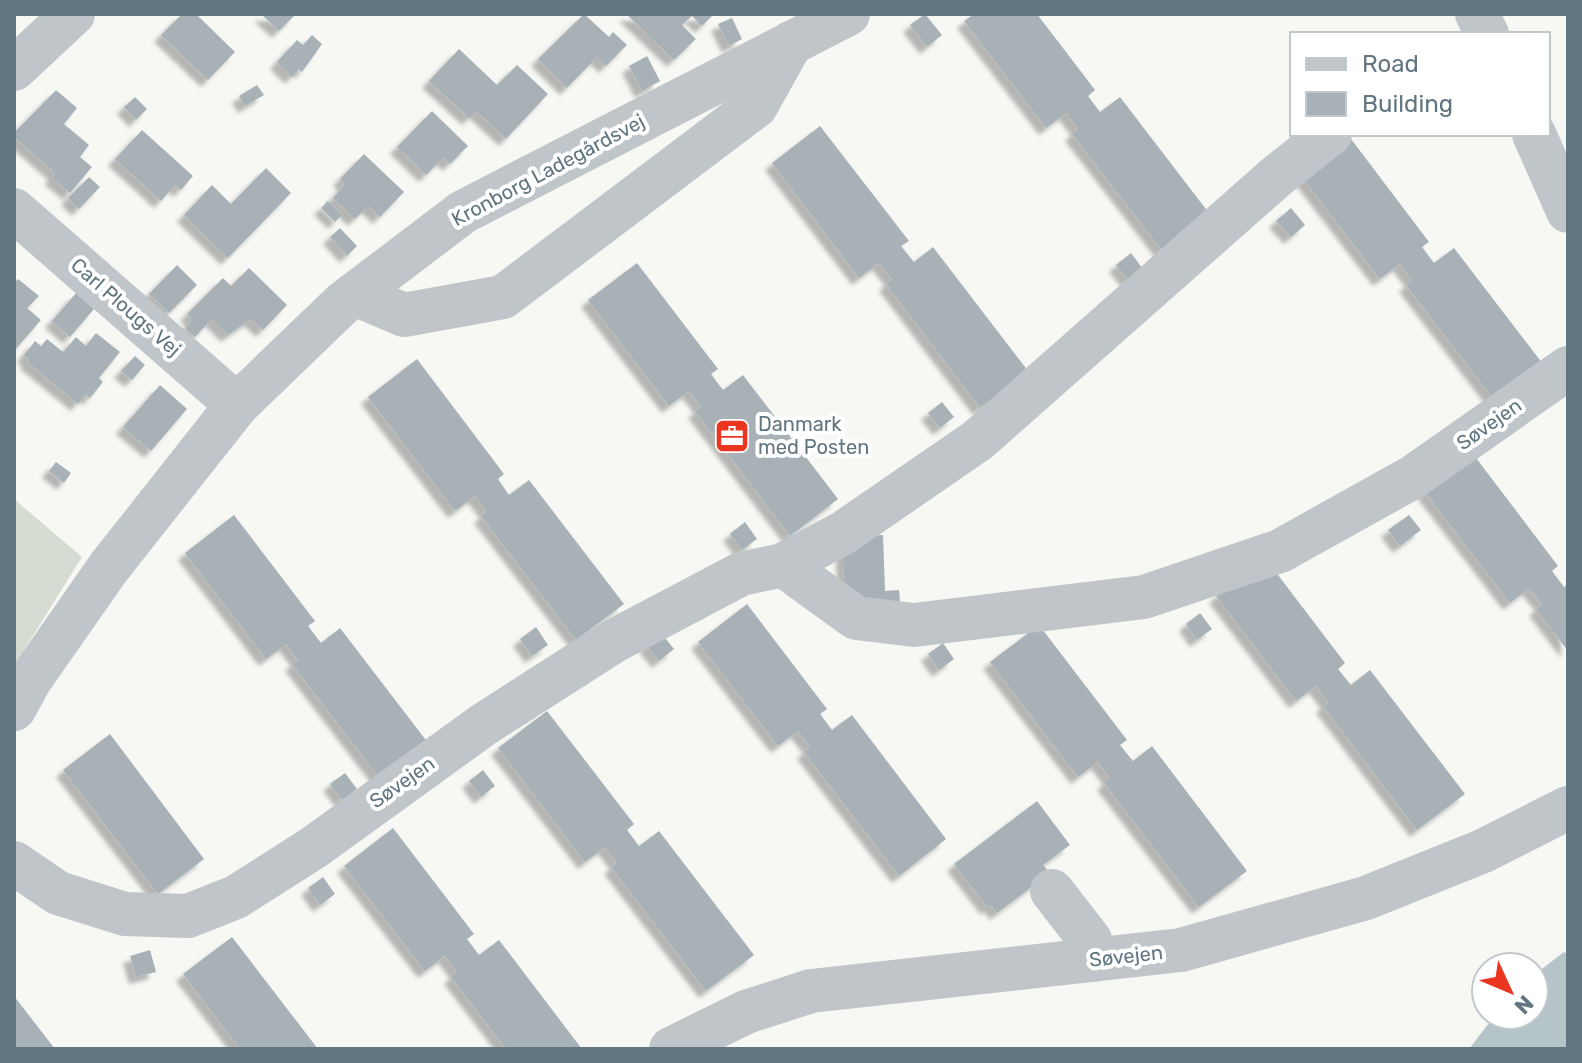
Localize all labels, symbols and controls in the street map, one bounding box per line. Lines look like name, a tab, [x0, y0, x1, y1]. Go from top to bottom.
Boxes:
legend	[1290, 32, 1550, 136]
text: Road	[1362, 50, 1419, 78]
text: Building	[1362, 90, 1453, 118]
street label: Kronborg Ladegårdsvej	[447, 109, 649, 231]
street label: Carl Plougs Vej	[66, 253, 186, 361]
street label: Søvejen	[1452, 393, 1526, 455]
place label: Danmark med Posten	[758, 412, 869, 459]
office icon: Danmark med Posten	[713, 417, 751, 455]
street label: Søvejen	[365, 751, 439, 813]
street label: Søvejen	[1088, 940, 1164, 972]
north arrow	[1470, 951, 1550, 1031]
text: N	[1509, 989, 1539, 1020]

